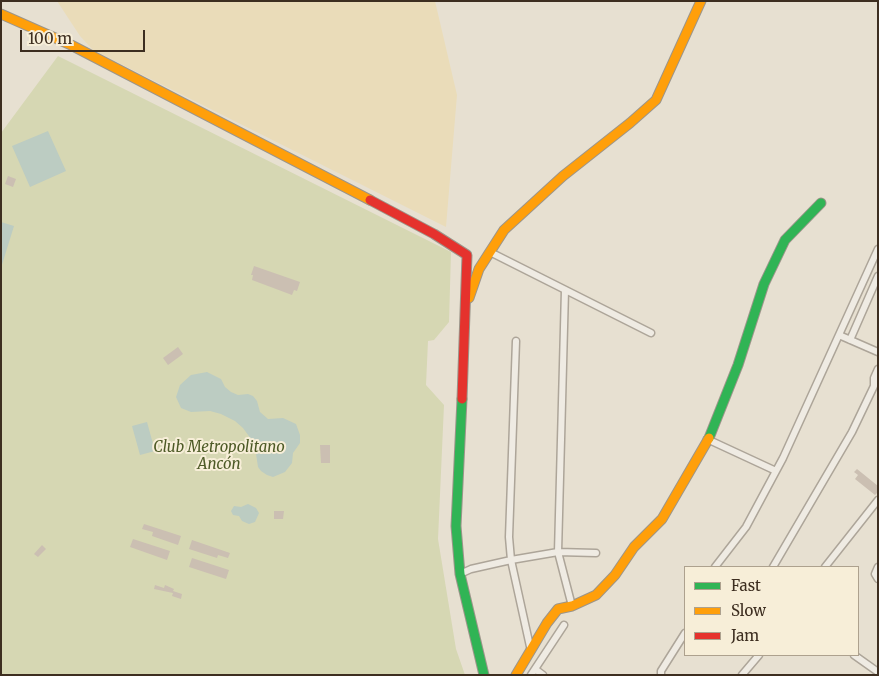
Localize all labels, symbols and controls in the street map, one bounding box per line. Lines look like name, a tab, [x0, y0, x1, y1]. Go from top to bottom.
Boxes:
scale bar	[22, 20, 148, 52]
text: 100 m	[28, 29, 72, 48]
park label: Club Metropolitano Ancón	[153, 439, 285, 474]
legend	[684, 566, 859, 656]
text: Fast	[731, 576, 761, 595]
text: Slow	[731, 601, 766, 620]
text: Jam	[731, 626, 759, 645]

